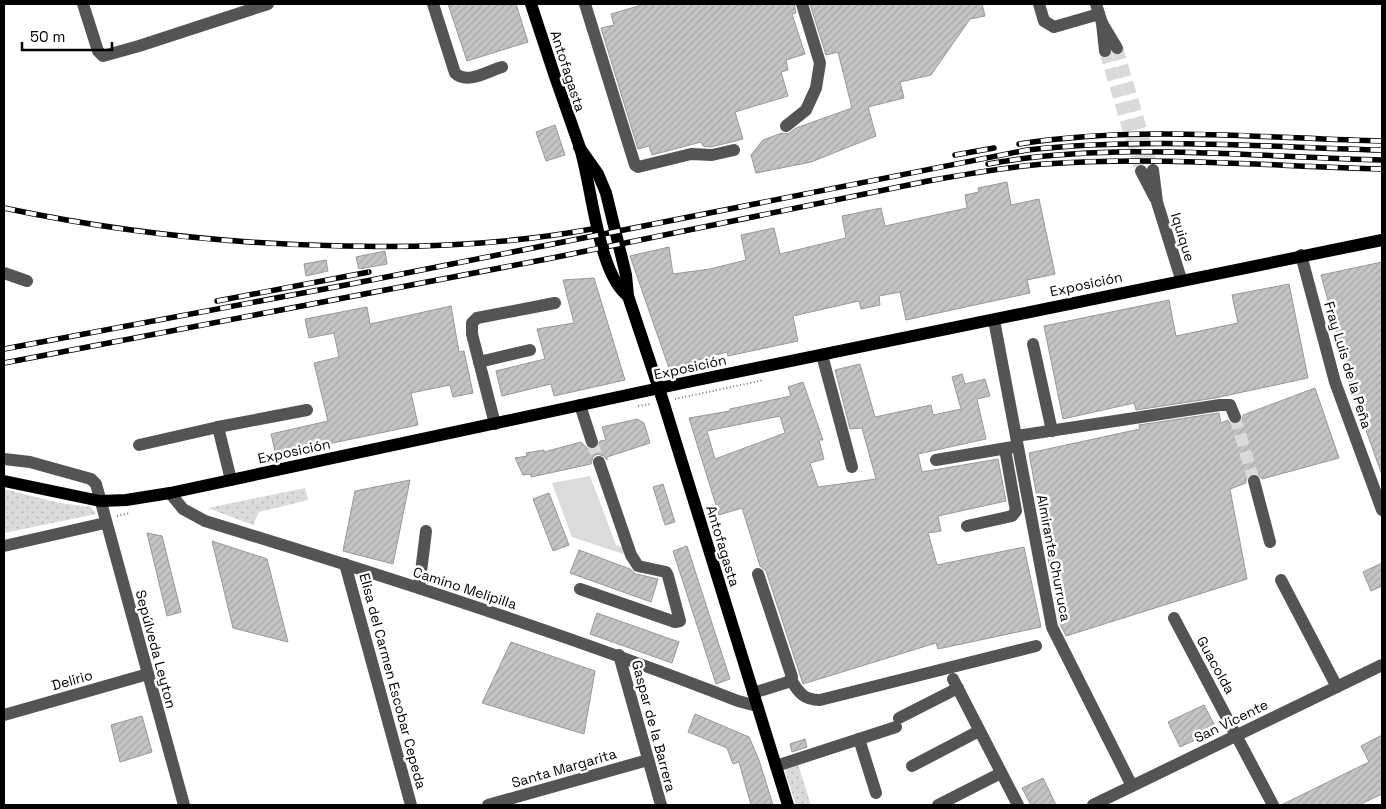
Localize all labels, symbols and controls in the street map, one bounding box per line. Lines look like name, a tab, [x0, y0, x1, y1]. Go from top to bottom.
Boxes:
scale bar	[22, 20, 112, 52]
text: 50 m	[30, 27, 65, 46]
street label: Antofagasta	[546, 28, 590, 114]
street label: Iquique	[1167, 210, 1199, 264]
street label: Exposición	[1048, 268, 1124, 300]
street label: Fray Luis de la Peña	[1320, 299, 1376, 431]
street label: Exposición	[652, 351, 728, 383]
street label: Exposición	[256, 435, 332, 467]
street label: Almirante Churruca	[1033, 493, 1075, 623]
street label: Antofagasta	[702, 503, 744, 589]
street label: Camino Melipilla	[411, 563, 519, 613]
street label: Elisa del Carmen Escobar Cepeda	[355, 571, 431, 791]
street label: Sepúlveda Leyton	[132, 588, 180, 710]
street label: Guacolda	[1193, 633, 1239, 697]
street label: Gaspar de la Barrera	[628, 658, 680, 794]
street label: Delirio	[49, 666, 95, 694]
street label: San Vicente	[1191, 695, 1271, 747]
street label: Santa Margarita	[509, 744, 619, 792]

